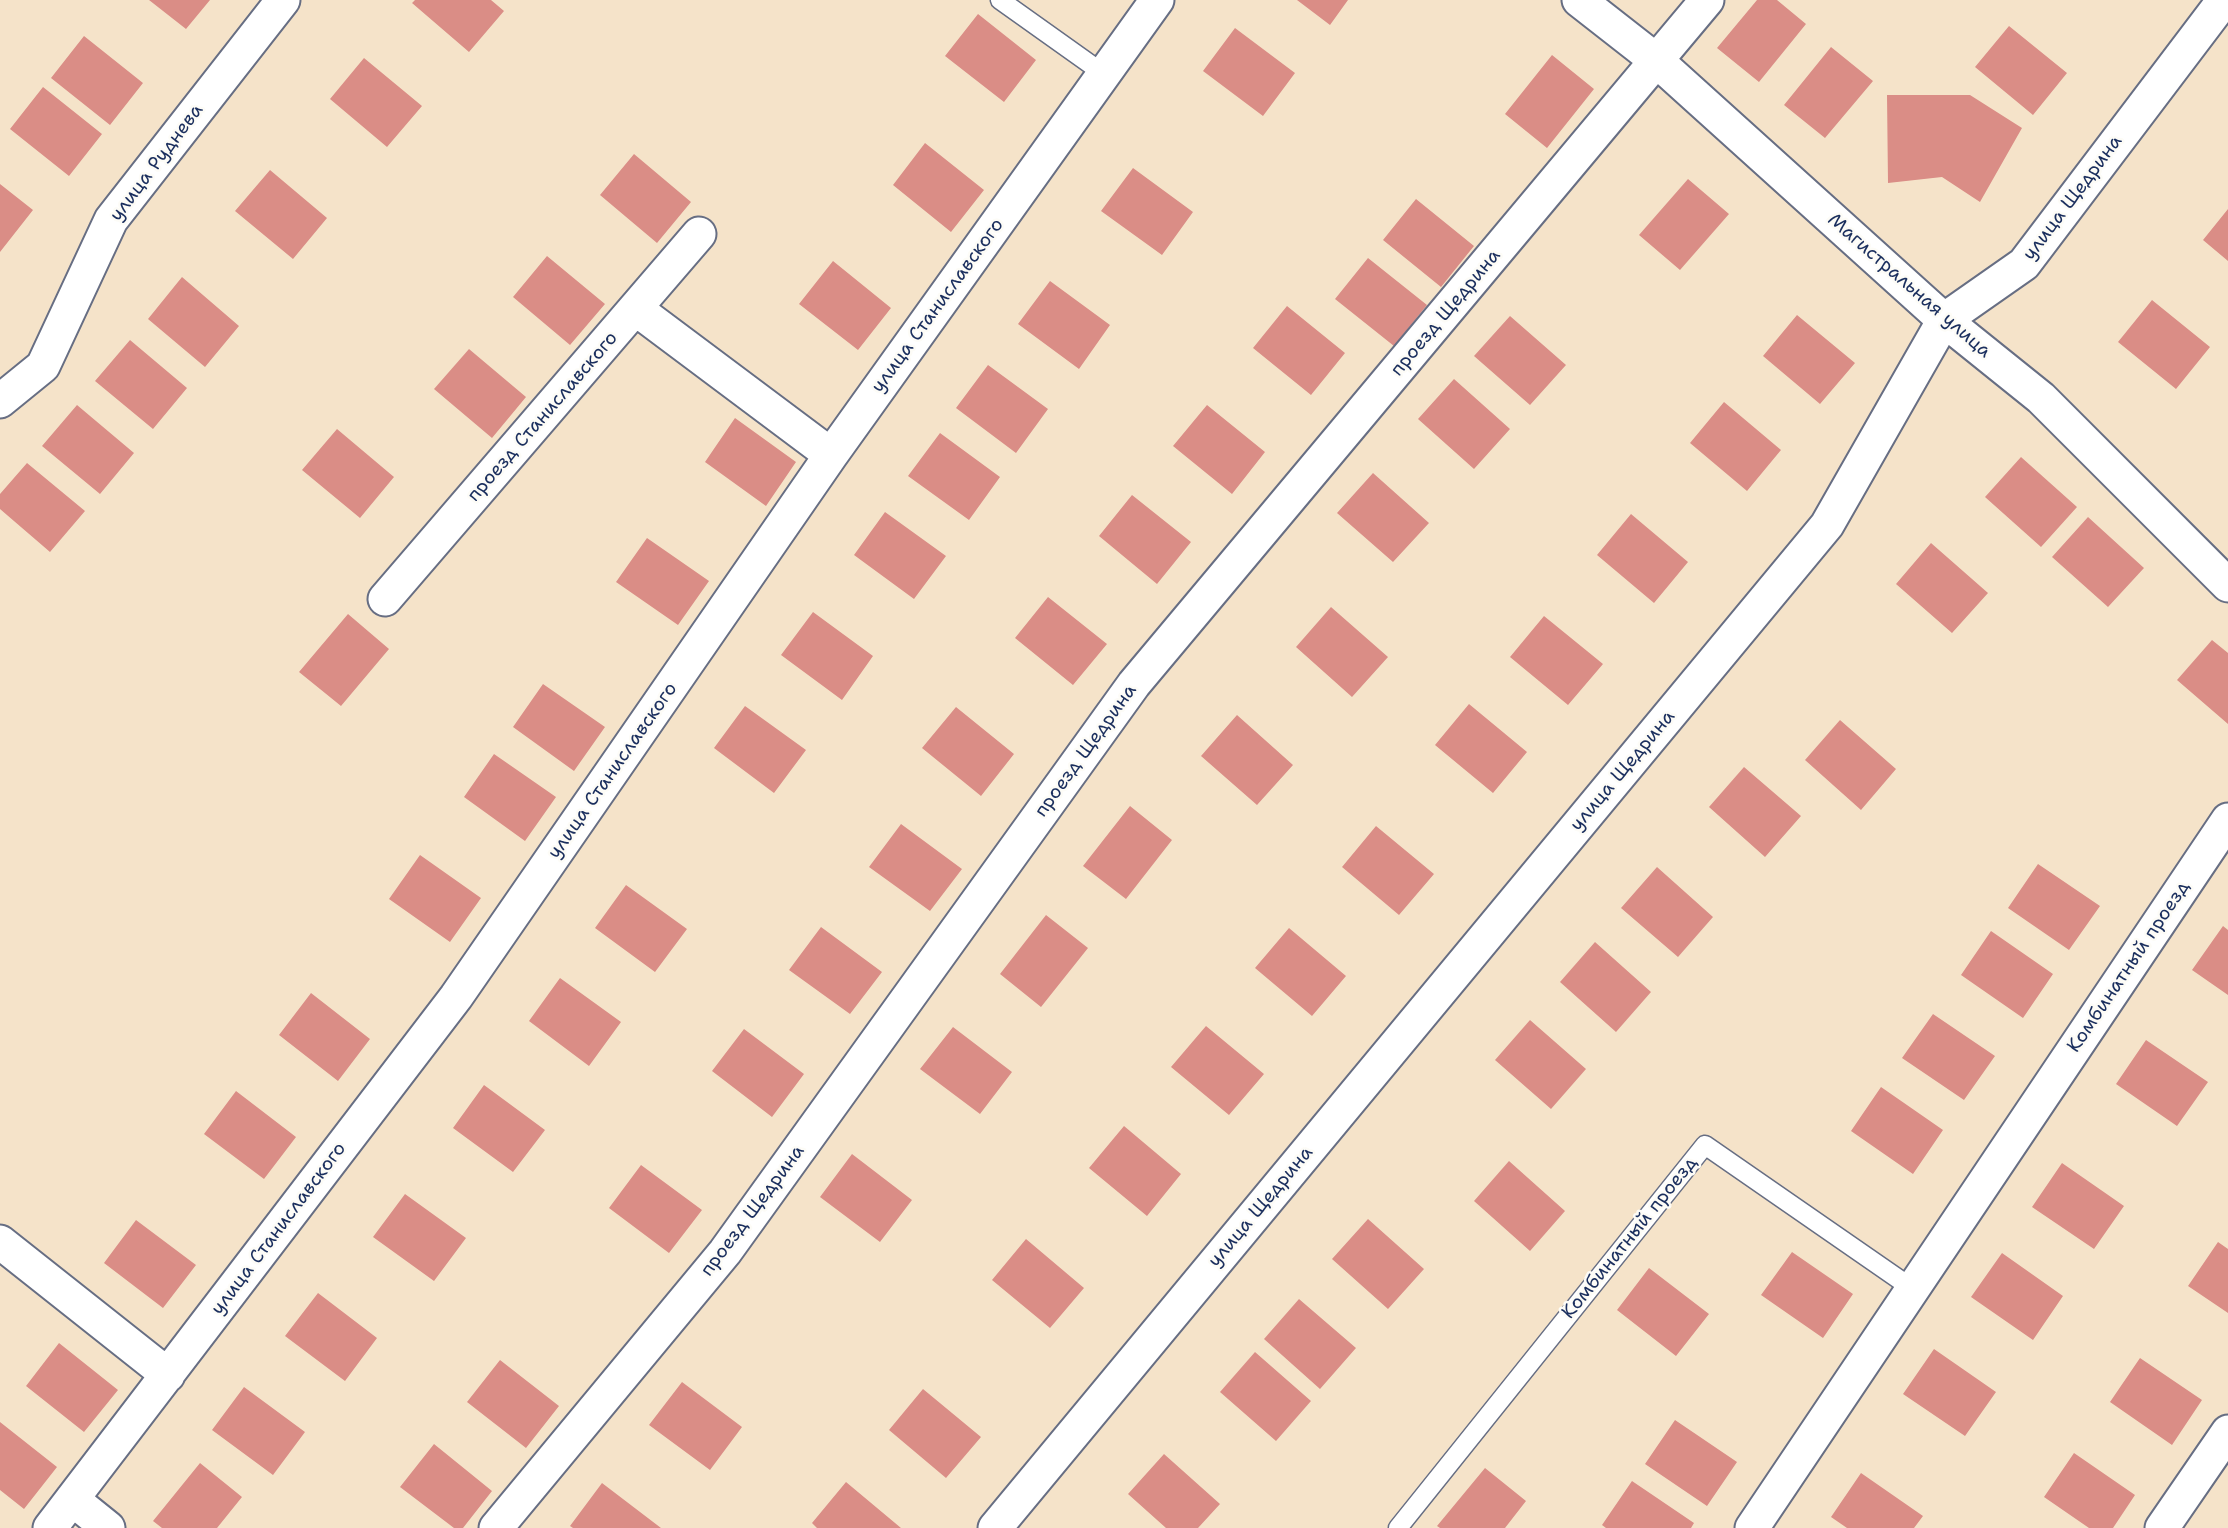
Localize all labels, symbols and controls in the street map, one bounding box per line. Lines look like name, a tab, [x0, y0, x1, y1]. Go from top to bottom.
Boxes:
street label: улица Руднева	[105, 100, 209, 226]
street label: улица Щедрина	[2019, 131, 2127, 265]
street label: Магистральная улица	[1823, 209, 1995, 363]
street label: улица Станиславского	[867, 214, 1009, 398]
street label: проезд Щедрина	[1386, 245, 1506, 381]
street label: проезд Станиславского	[463, 327, 623, 507]
street label: улица Станиславского	[543, 678, 683, 864]
street label: проезд Щедрина	[1030, 680, 1142, 822]
street label: улица Щедрина	[1566, 706, 1680, 836]
street label: Комбинатный проезд	[2063, 877, 2195, 1057]
street label: улица Станиславского	[207, 1138, 351, 1320]
street label: проезд Щедрина	[696, 1141, 810, 1281]
street label: улица Щедрина	[1204, 1142, 1318, 1272]
street label: Комбинатный проезд	[1558, 1152, 1702, 1324]

